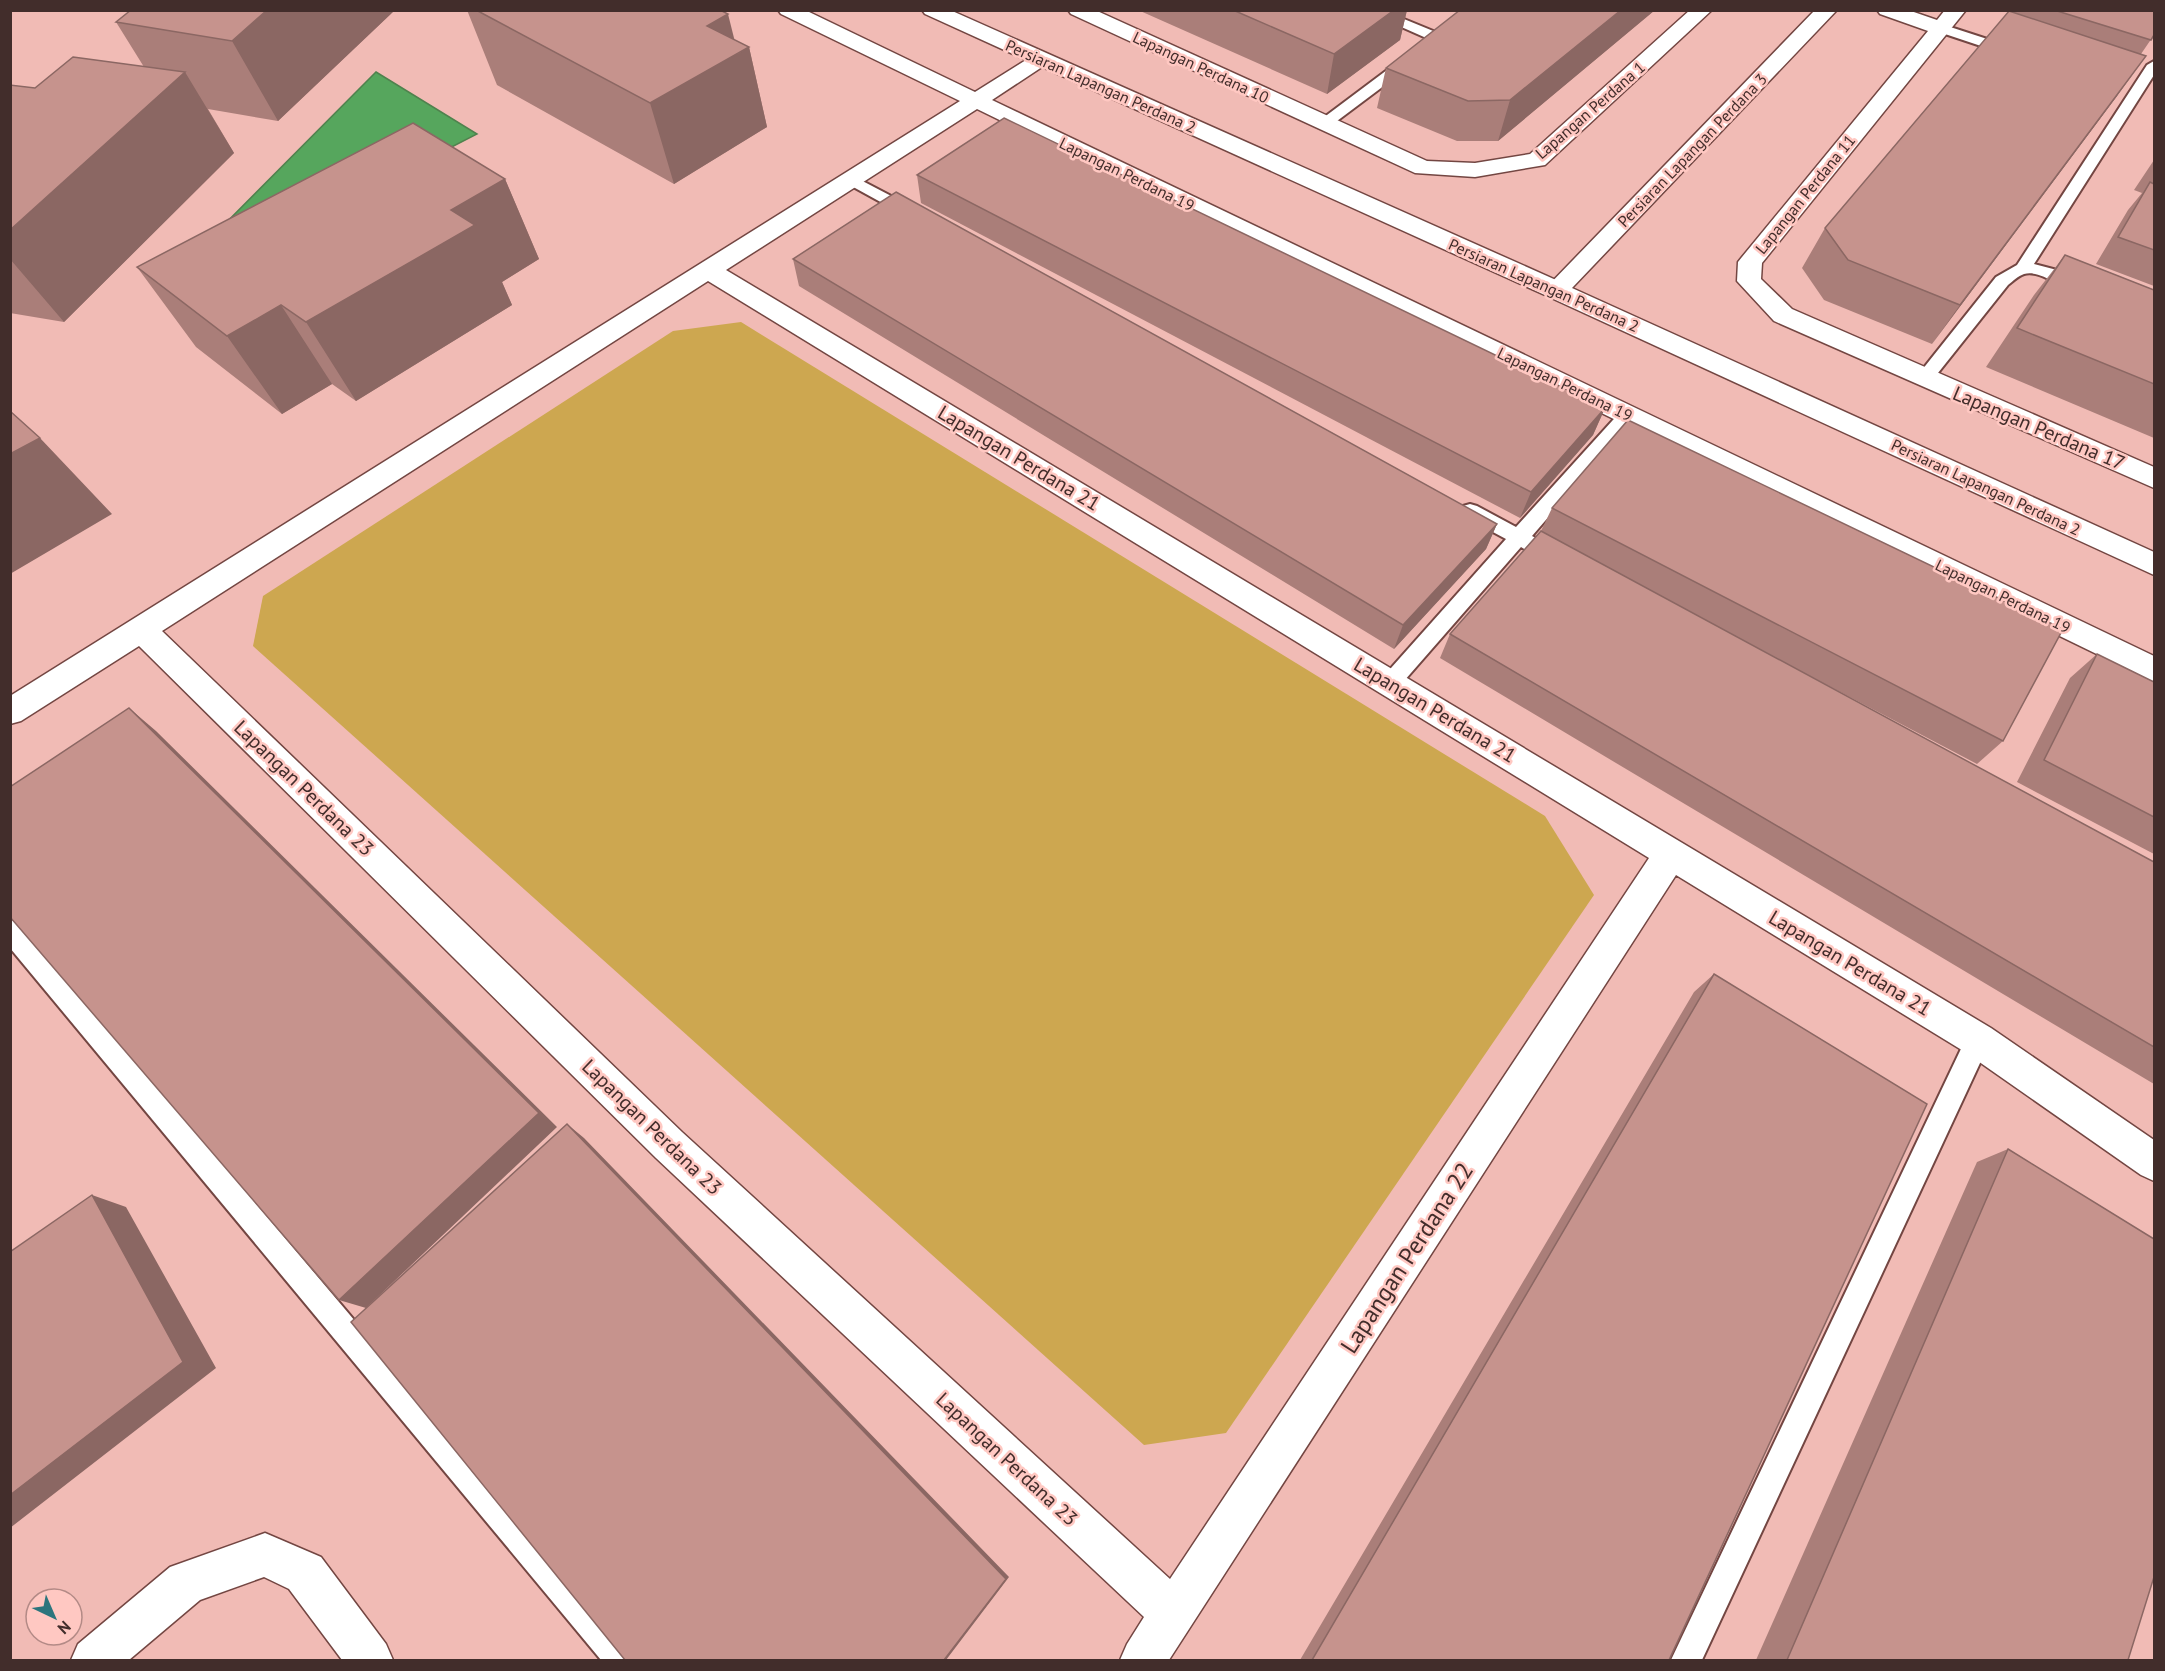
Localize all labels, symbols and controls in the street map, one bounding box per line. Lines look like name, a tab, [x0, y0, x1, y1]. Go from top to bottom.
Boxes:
street label: Lapangan Perdana 10	[1130, 27, 1272, 107]
street label: Persiaran Lapangan Perdana 2	[1003, 35, 1199, 137]
street label: Lapangan Perdana 1	[1531, 57, 1649, 163]
street label: Persiaran Lapangan Perdana 3	[1613, 69, 1771, 231]
street label: Lapangan Perdana 11	[1751, 130, 1859, 258]
street label: Lapangan Perdana 19	[1056, 133, 1198, 215]
street label: Persiaran Lapangan Perdana 2	[1446, 234, 1642, 336]
street label: Lapangan Perdana 19	[1494, 343, 1636, 425]
street label: Lapangan Perdana 17	[1949, 380, 2129, 476]
street label: Lapangan Perdana 21	[933, 399, 1105, 517]
street label: Persiaran Lapangan Perdana 2	[1888, 434, 2084, 540]
street label: Lapangan Perdana 19	[1932, 555, 2074, 637]
street label: Lapangan Perdana 21	[1349, 651, 1521, 769]
street label: Lapangan Perdana 23	[229, 715, 379, 861]
street label: Lapangan Perdana 21	[1764, 904, 1936, 1022]
street label: Lapangan Perdana 23	[577, 1054, 727, 1200]
street label: Lapangan Perdana 22	[1333, 1156, 1480, 1359]
street label: Lapangan Perdana 23	[931, 1387, 1083, 1531]
north arrow	[24, 1587, 84, 1647]
text: N	[54, 1617, 75, 1639]

